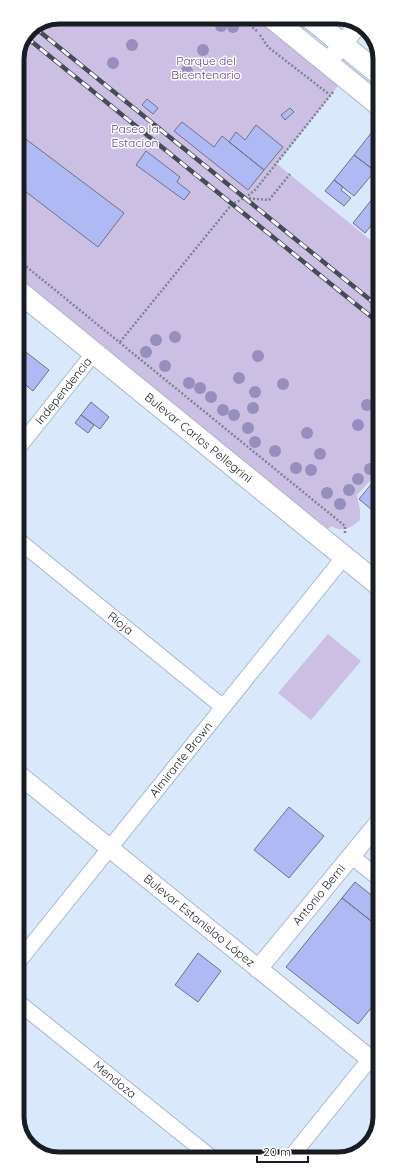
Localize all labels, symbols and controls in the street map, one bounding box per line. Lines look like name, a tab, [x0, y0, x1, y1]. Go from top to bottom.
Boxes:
park label: Parque del Bicentenario	[171, 53, 241, 82]
park label: Paseo la Estacion	[111, 121, 159, 150]
street label: Independencia	[32, 354, 95, 427]
street label: Bulevar Carlos Pellegrini	[142, 389, 255, 486]
street label: Rioja	[105, 608, 136, 638]
street label: Almirante Brown	[146, 719, 215, 800]
street label: Antonio Berni	[289, 861, 348, 928]
street label: Bulevar Estanislao López	[141, 871, 258, 970]
street label: Mendoza	[90, 1057, 140, 1101]
scale bar	[257, 1138, 308, 1164]
text: 20 m	[263, 1144, 291, 1159]

